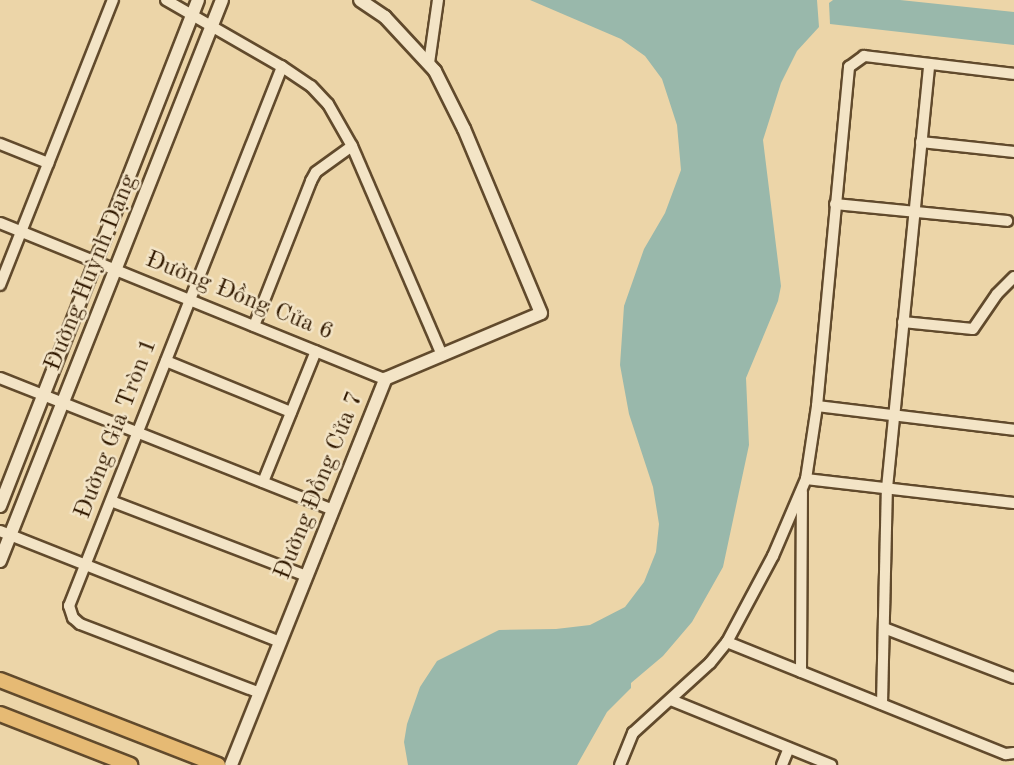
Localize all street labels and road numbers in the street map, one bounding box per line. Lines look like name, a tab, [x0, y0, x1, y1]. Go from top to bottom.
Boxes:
street label: Đường Huỳnh Dạng	[39, 170, 145, 376]
street label: Đường Đồng Cửa 6	[141, 246, 337, 348]
street label: Đường Gia Tròn 1	[69, 335, 165, 523]
street label: Đường Đồng Cửa 7	[269, 388, 371, 584]

